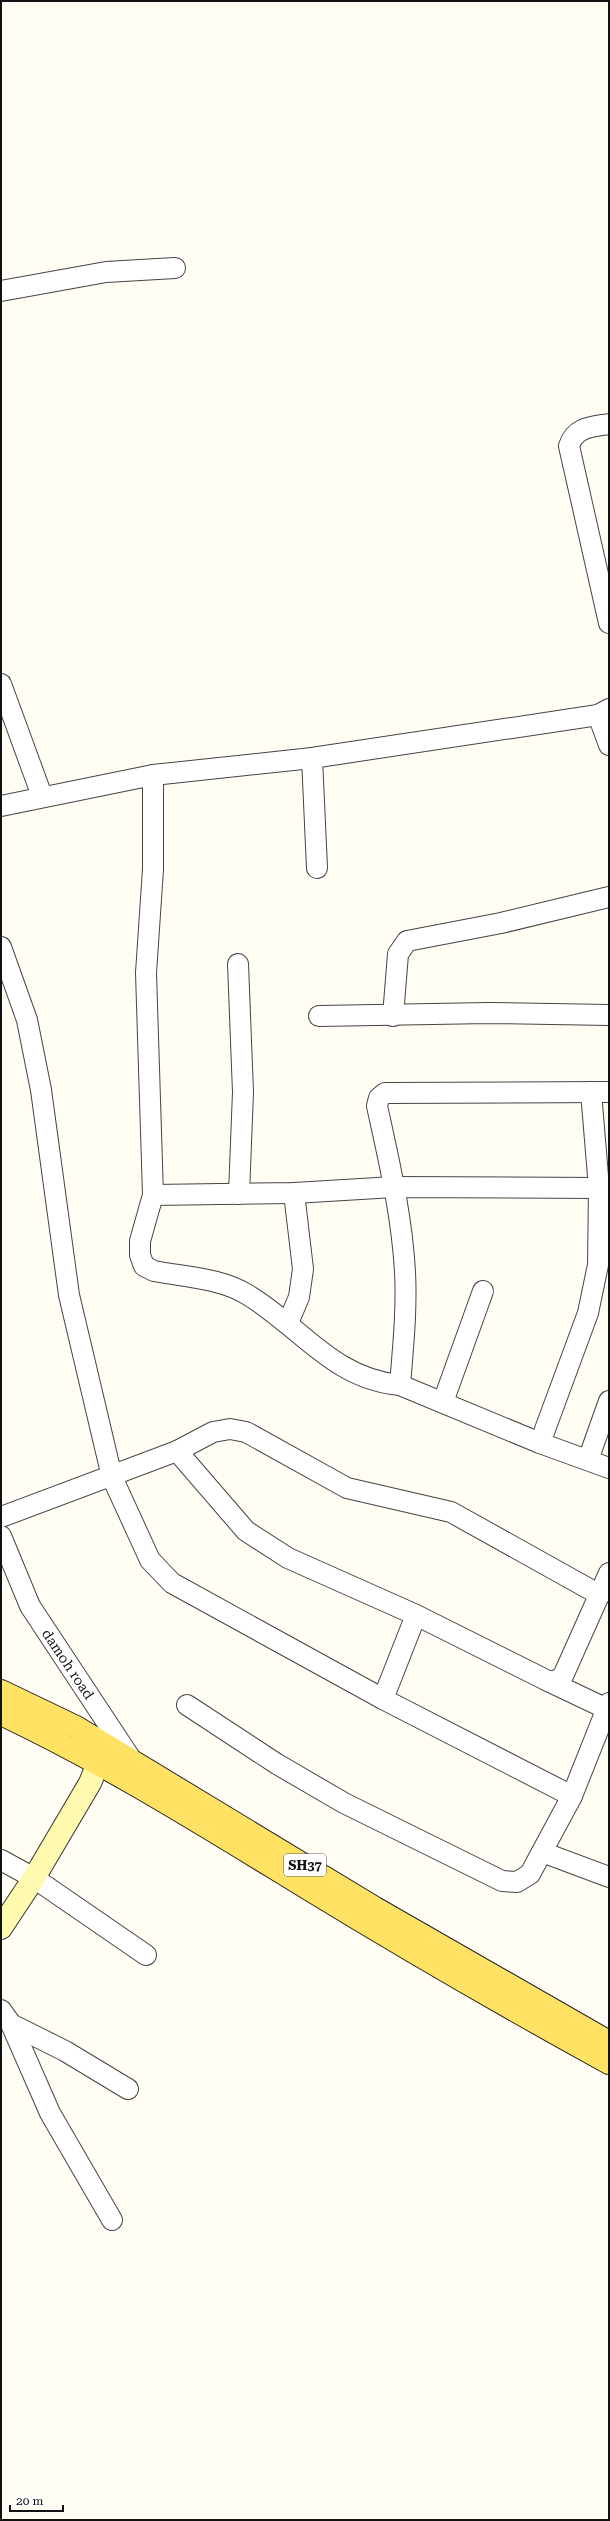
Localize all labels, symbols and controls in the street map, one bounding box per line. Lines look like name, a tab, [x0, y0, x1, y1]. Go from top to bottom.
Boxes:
street label: damoh road	[39, 1626, 97, 1702]
road number: SH37	[284, 1854, 326, 1876]
scale bar	[10, 2487, 63, 2513]
text: 20 m	[16, 2494, 43, 2508]

